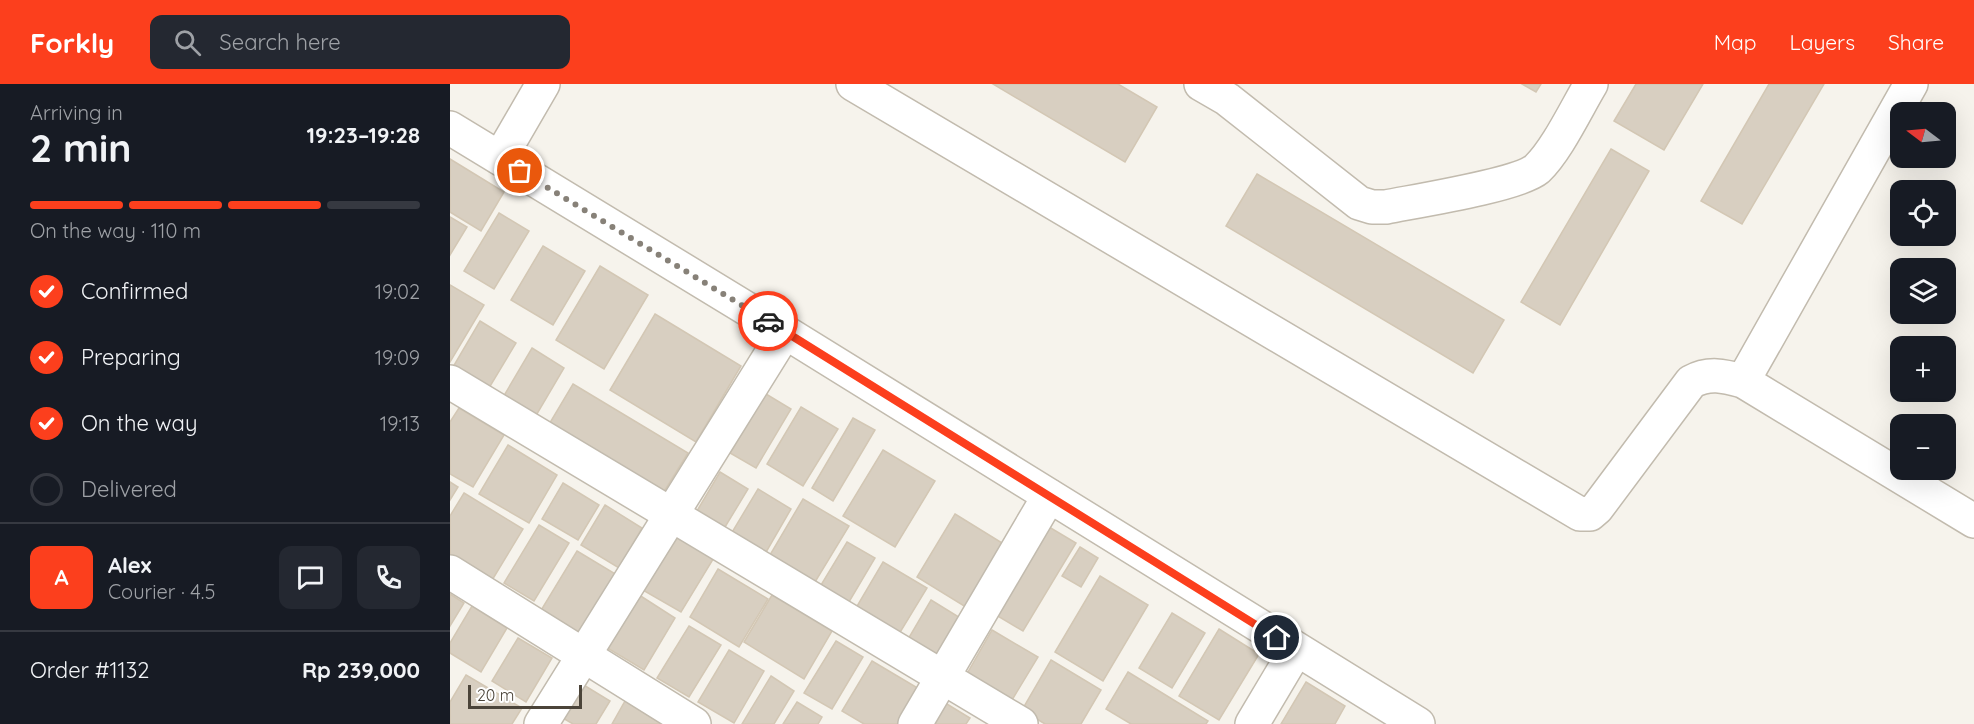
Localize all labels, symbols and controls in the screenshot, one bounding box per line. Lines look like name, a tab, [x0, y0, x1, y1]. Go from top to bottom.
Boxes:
search box	[150, 15, 570, 69]
text: Forkly	[30, 25, 114, 60]
icon: search	[171, 26, 204, 59]
text: Search here	[219, 28, 341, 56]
text: Map	[1714, 29, 1757, 55]
text: Layers	[1790, 29, 1855, 55]
text: Share	[1888, 29, 1944, 55]
text: Arriving in	[30, 100, 123, 125]
north arrow	[1890, 102, 1956, 168]
map controls	[1890, 102, 1956, 480]
text: 19:23–19:28	[307, 121, 420, 149]
text: 2 min	[30, 123, 132, 172]
pin	[494, 145, 545, 196]
icon: bag	[503, 154, 536, 187]
button: locate	[1890, 180, 1956, 246]
text: On the way · 110 m	[30, 218, 201, 243]
button: layers	[1890, 258, 1956, 324]
icon: check	[30, 275, 63, 308]
text: Confirmed	[81, 277, 188, 305]
text: 19:02	[375, 279, 420, 304]
courier	[738, 291, 798, 351]
icon: car	[752, 305, 785, 338]
button: +	[1890, 336, 1956, 402]
icon: check	[30, 341, 63, 374]
text: Preparing	[81, 343, 181, 371]
text: 19:09	[375, 345, 420, 370]
icon: check	[30, 407, 63, 440]
text: On the way	[81, 409, 197, 437]
text: 19:13	[380, 411, 420, 436]
button: −	[1890, 414, 1956, 480]
text: Delivered	[81, 475, 177, 503]
button: chat	[279, 546, 342, 609]
button: phone	[357, 546, 420, 609]
text: Alex	[108, 551, 151, 579]
text: A	[54, 563, 69, 591]
text: Courier · 4.5	[108, 579, 215, 604]
pin	[1251, 612, 1302, 663]
icon: home	[1260, 621, 1293, 654]
text: Order #1132	[30, 656, 149, 684]
text: Rp 239,000	[302, 656, 420, 684]
scale bar	[468, 682, 582, 710]
text: 20 m	[477, 685, 514, 705]

